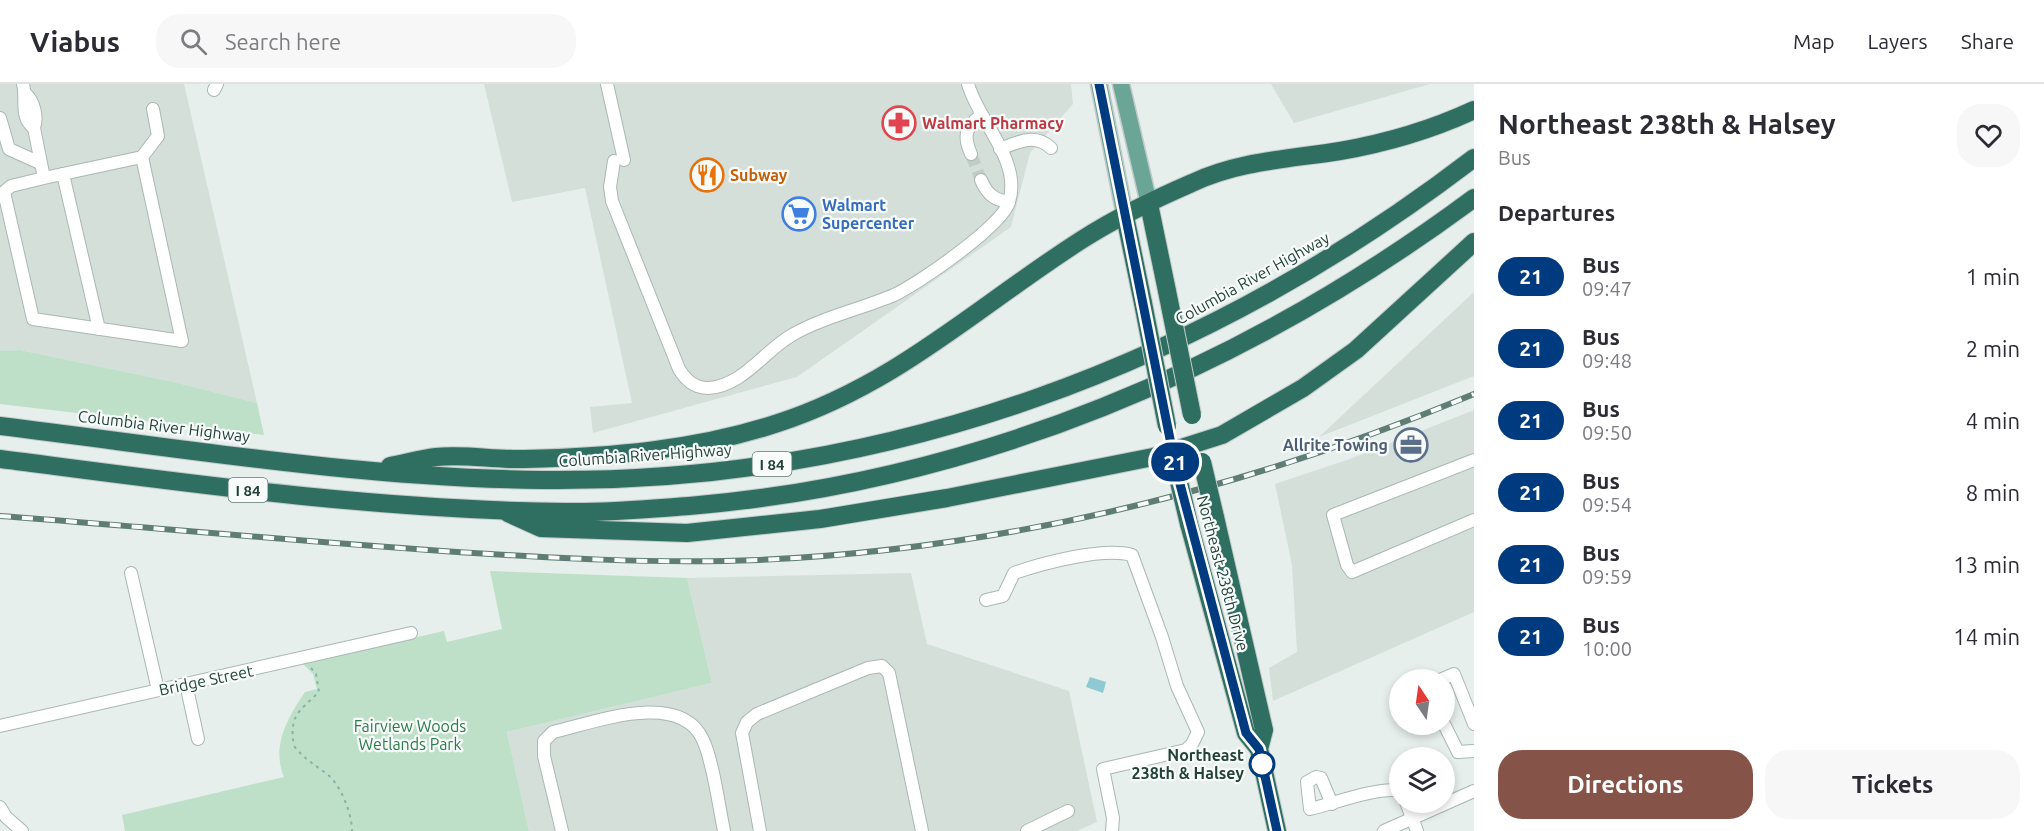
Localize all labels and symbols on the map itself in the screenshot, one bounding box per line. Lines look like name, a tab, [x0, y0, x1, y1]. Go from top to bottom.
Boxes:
pharmacy icon: Walmart Pharmacy	[881, 105, 917, 141]
place label: Walmart Pharmacy	[922, 114, 1064, 132]
restaurant icon: Subway	[689, 157, 725, 193]
place label: Subway	[730, 166, 788, 184]
supermarket icon: Walmart Supercenter	[781, 196, 817, 232]
place label: Walmart Supercenter	[822, 196, 915, 232]
street label: Columbia River Highway	[1172, 228, 1332, 328]
street label: Columbia River Highway	[77, 407, 251, 446]
office icon: Allrite Towing	[1393, 427, 1429, 463]
place label: Allrite Towing	[1283, 436, 1388, 454]
street label: Columbia River Highway	[558, 440, 732, 470]
line badge: 21	[1148, 442, 1202, 482]
road number: I 84	[752, 452, 792, 476]
road number: I 84	[228, 478, 268, 502]
street label: Northeast 238th Drive	[1194, 493, 1252, 653]
street label: Bridge Street	[157, 661, 255, 699]
north arrow	[1389, 669, 1455, 735]
park label: Fairview Woods Wetlands Park	[354, 717, 466, 753]
place label: Northeast 238th & Halsey	[1132, 746, 1244, 782]
marker: Northeast 238th & Halsey	[1249, 751, 1275, 777]

